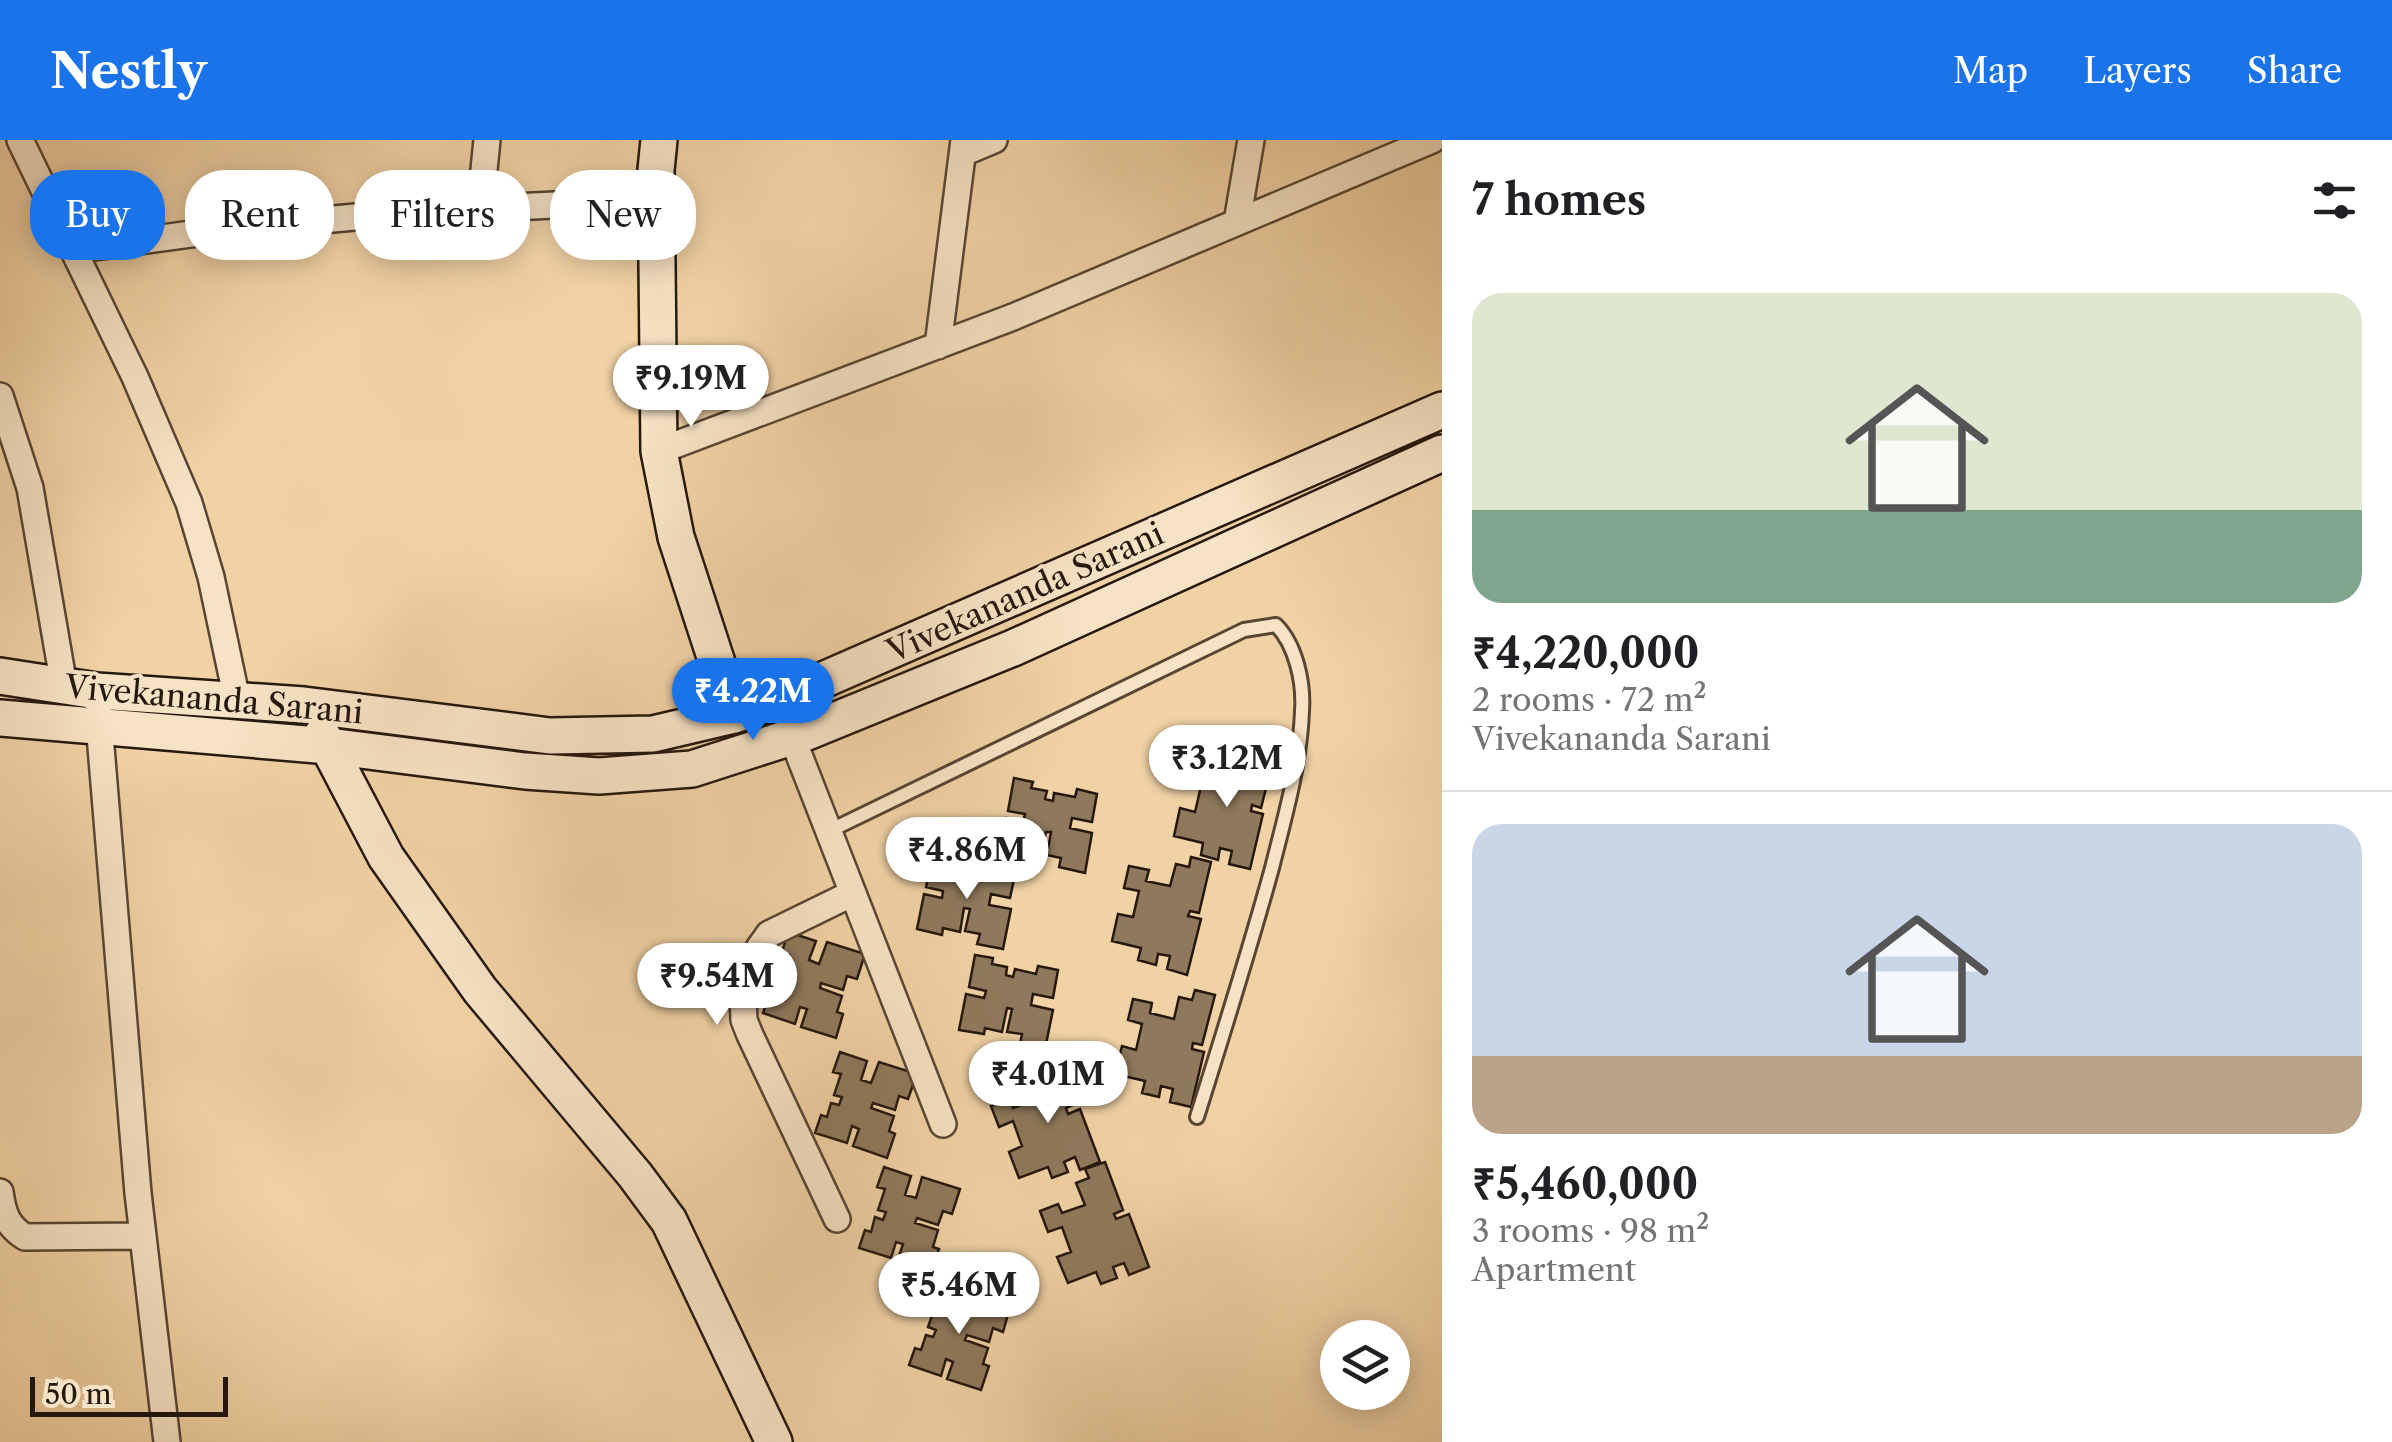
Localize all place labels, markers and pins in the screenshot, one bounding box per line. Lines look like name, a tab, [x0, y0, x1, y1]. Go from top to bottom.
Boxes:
pin: ₹9.19M	[610, 345, 772, 430]
pin: ₹4.22M	[672, 658, 834, 743]
pin: ₹3.12M	[1146, 725, 1308, 810]
pin: ₹4.86M	[886, 817, 1048, 902]
pin: ₹9.54M	[636, 943, 798, 1028]
pin: ₹4.01M	[967, 1041, 1129, 1126]
pin: ₹5.46M	[878, 1252, 1040, 1337]

